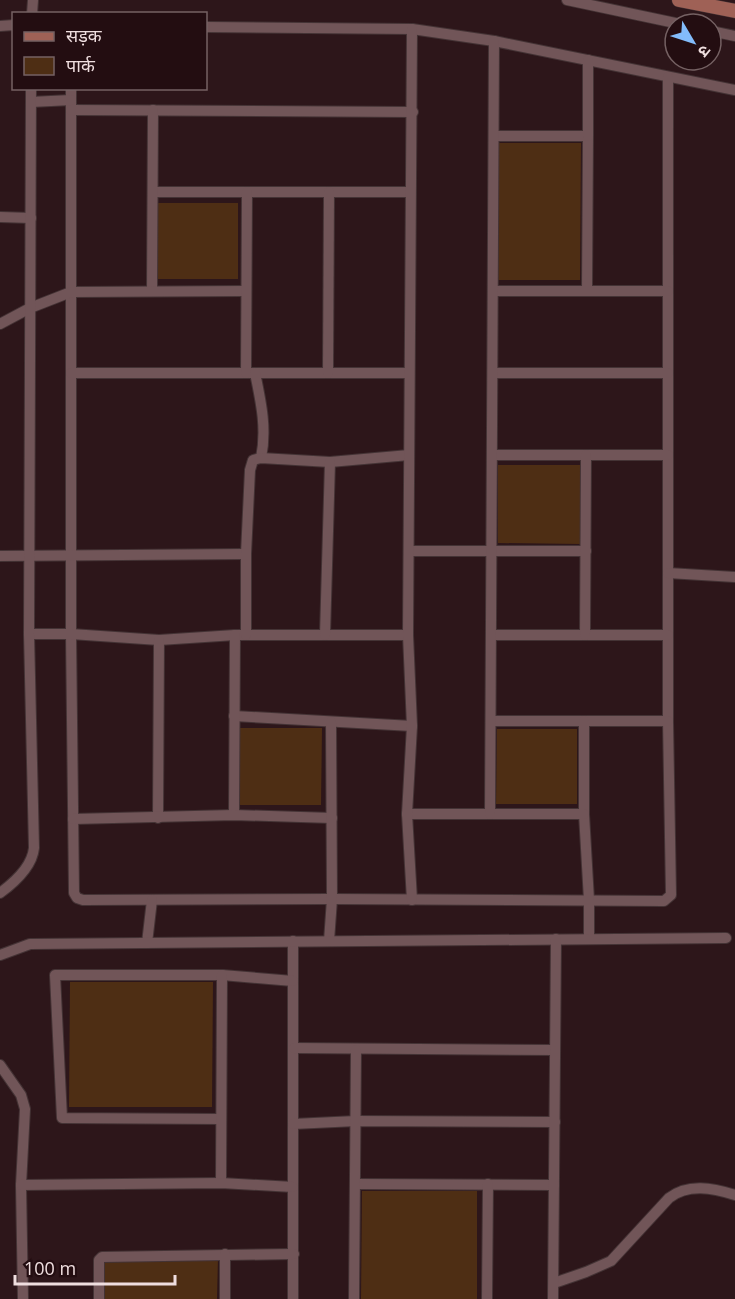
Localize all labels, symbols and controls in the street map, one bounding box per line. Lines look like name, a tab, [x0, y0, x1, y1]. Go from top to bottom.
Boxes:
legend	[12, 12, 207, 90]
north arrow	[663, 12, 723, 72]
text: सड़क	[66, 23, 103, 47]
text: उ	[693, 41, 716, 62]
text: पार्क	[66, 53, 96, 77]
scale bar	[15, 1248, 176, 1286]
text: 100 m	[24, 1256, 76, 1280]

